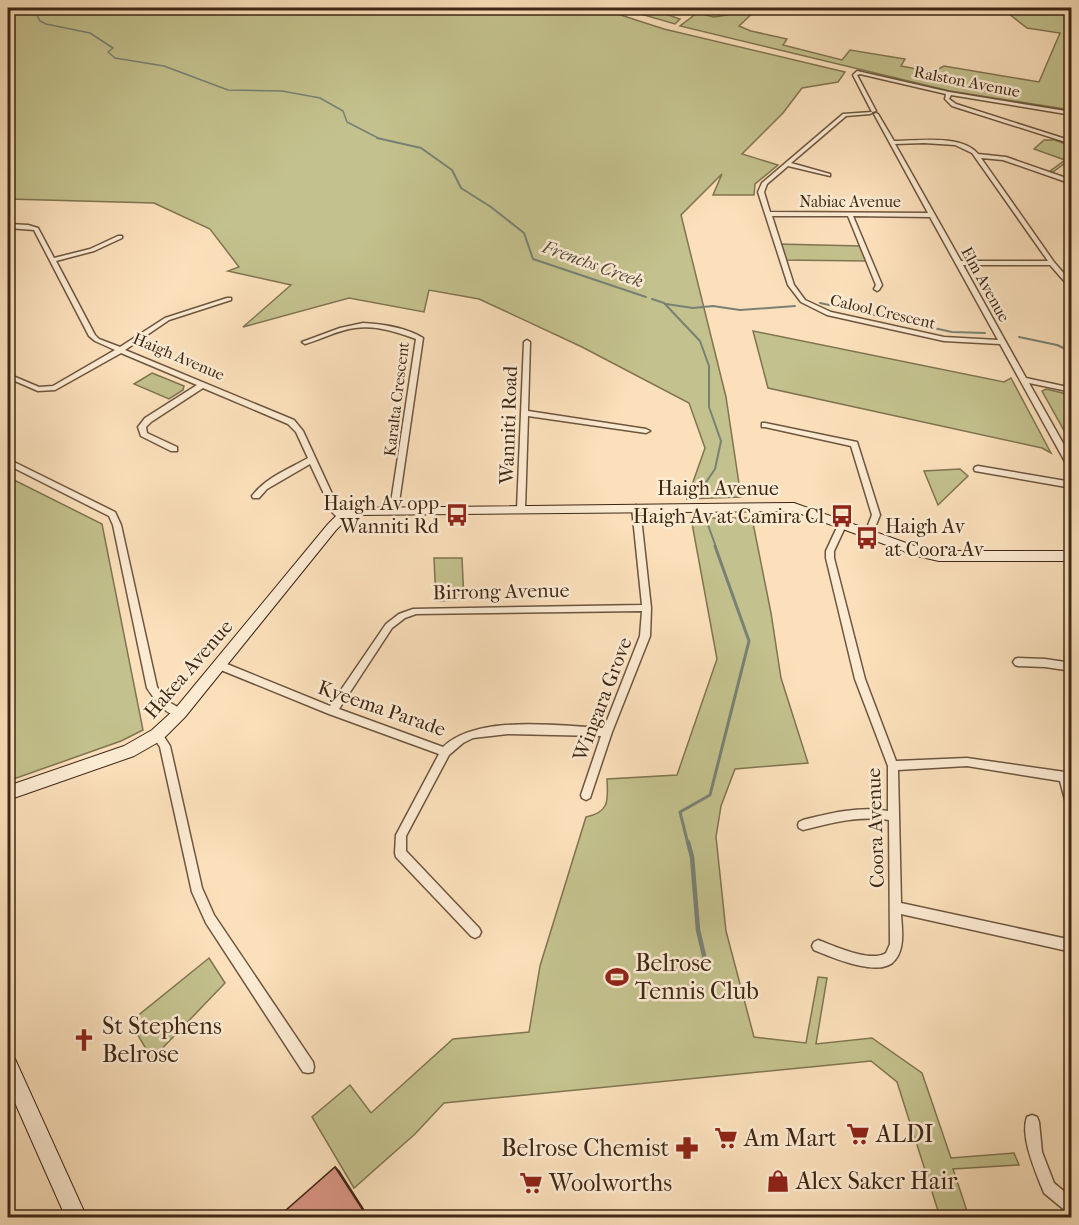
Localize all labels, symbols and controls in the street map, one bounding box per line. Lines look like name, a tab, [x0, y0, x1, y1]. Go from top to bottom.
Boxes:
street label: Ralston Avenue	[912, 62, 1022, 101]
street label: Nabiac Avenue	[799, 192, 901, 211]
water label: Frenchs Creek	[539, 236, 646, 292]
street label: Elm Avenue	[957, 244, 1014, 325]
street label: Calool Crescent	[828, 290, 938, 333]
street label: Haigh Avenue	[130, 329, 227, 384]
street label: Karalta Crescent	[380, 340, 413, 457]
street label: Wanniti Road	[495, 364, 522, 486]
street label: Haigh Avenue	[657, 477, 779, 500]
place label: Haigh Av opp Wanniti Rd	[323, 492, 440, 538]
bus stop icon: Haigh Av opp Wanniti Rd	[444, 502, 470, 528]
bus stop icon: Haigh Av at Camira Cl	[829, 503, 855, 529]
place label: Haigh Av at Camira Cl	[633, 505, 824, 528]
place label: Haigh Av at Coora Av	[885, 515, 985, 561]
bus stop icon: Haigh Av at Coora Av	[854, 525, 880, 551]
street label: Birrong Avenue	[432, 579, 570, 604]
street label: Hakea Avenue	[139, 615, 237, 723]
street label: Wingara Grove	[568, 634, 637, 765]
street label: Kyeema Parade	[315, 676, 449, 741]
street label: Coora Avenue	[862, 767, 889, 888]
place label: Belrose Tennis Club	[635, 949, 759, 1005]
sports icon: Belrose Tennis Club	[604, 964, 630, 990]
place label: St Stephens Belrose	[102, 1012, 222, 1068]
church icon: St Stephens Belrose	[71, 1027, 97, 1053]
place label: ALDI	[875, 1120, 933, 1148]
supermarket icon: ALDI	[845, 1121, 871, 1147]
place label: Am Mart	[743, 1124, 837, 1152]
supermarket icon: Am Mart	[713, 1125, 739, 1151]
place label: Belrose Chemist	[501, 1134, 669, 1162]
pharmacy icon: Belrose Chemist	[674, 1135, 700, 1161]
place label: Alex Saker Hair	[795, 1167, 958, 1195]
shop icon: Alex Saker Hair	[765, 1168, 791, 1194]
place label: Woolworths	[548, 1169, 672, 1197]
supermarket icon: Woolworths	[518, 1170, 544, 1196]

